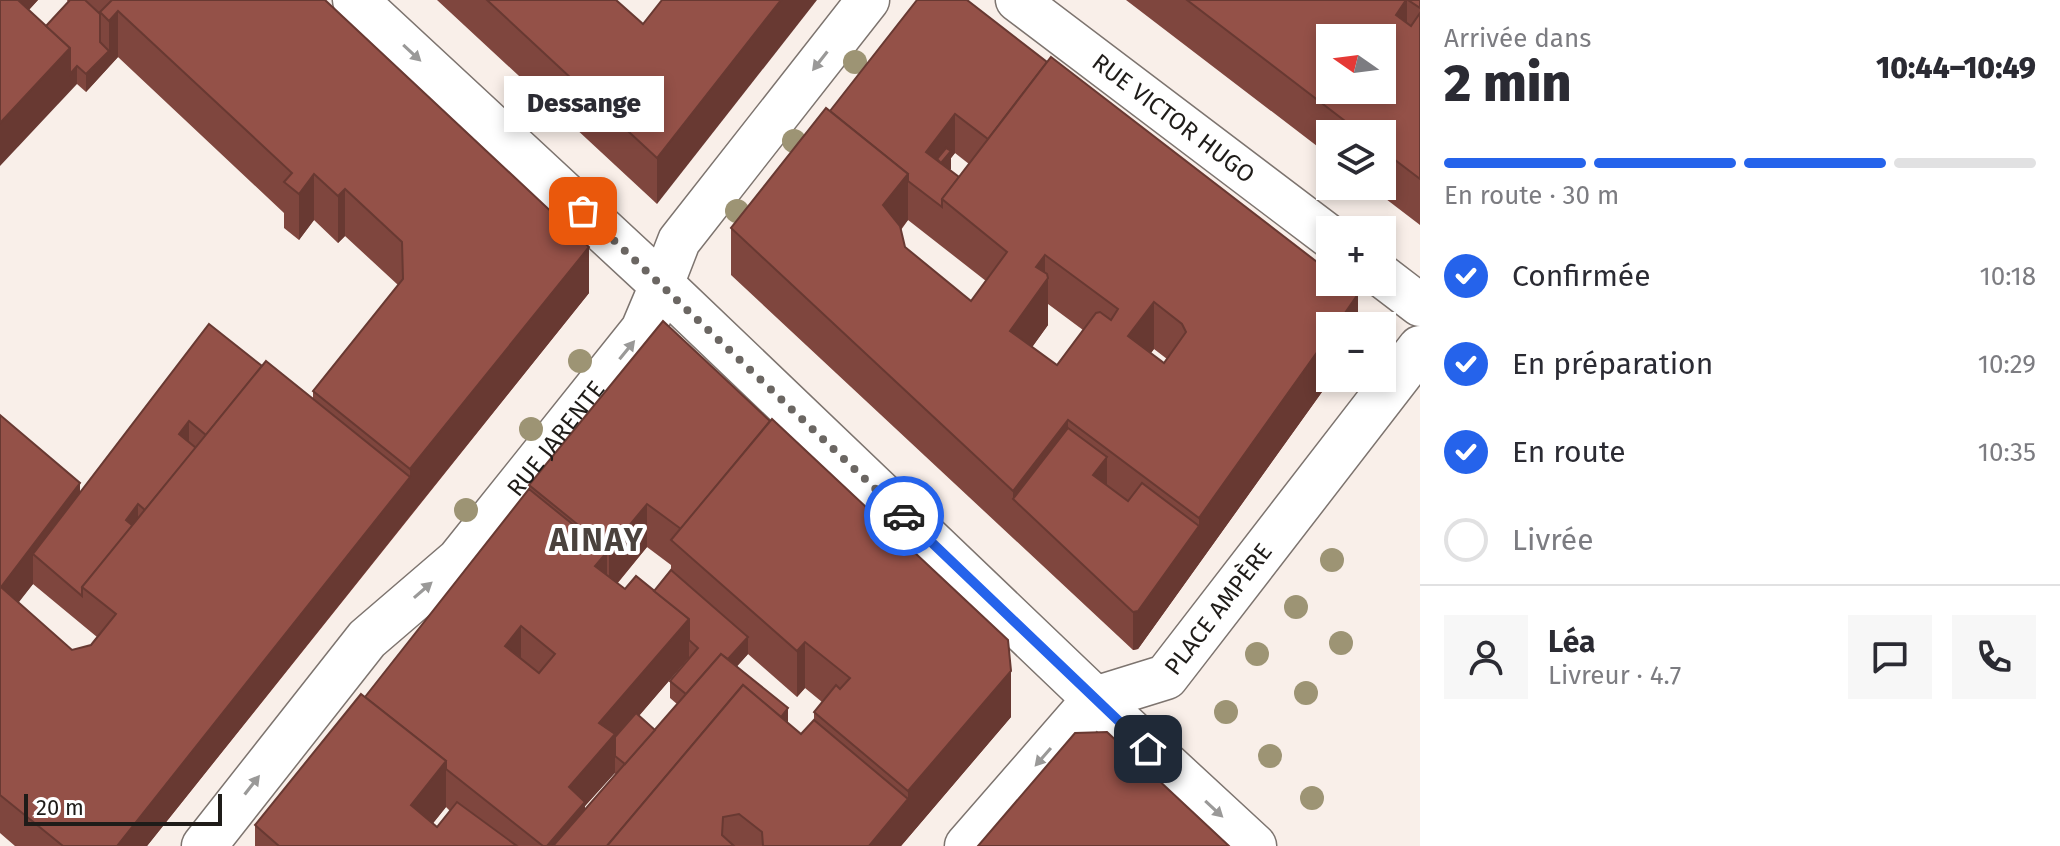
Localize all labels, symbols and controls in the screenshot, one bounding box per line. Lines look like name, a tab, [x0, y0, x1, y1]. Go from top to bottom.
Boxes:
text: Arrivée dans	[1444, 23, 1591, 54]
north arrow	[1316, 24, 1396, 104]
map controls	[1316, 24, 1396, 392]
one-way arrow	[402, 44, 421, 62]
street label: RUE VICTOR HUGO	[1087, 48, 1260, 189]
text: 10:44–10:49	[1876, 50, 2036, 86]
one-way arrow	[812, 51, 829, 71]
text: 2 min	[1444, 52, 1571, 115]
callout: Dessange	[503, 75, 663, 131]
text: Dessange	[527, 88, 641, 119]
button: layers	[1316, 120, 1396, 200]
pin	[549, 177, 617, 245]
text: En route · 30 m	[1444, 180, 1619, 211]
icon: bag	[561, 189, 605, 233]
button: +	[1316, 216, 1396, 296]
icon: check	[1444, 254, 1488, 298]
text: Confirmée	[1512, 258, 1651, 294]
text: 10:18	[1979, 261, 2036, 292]
button: −	[1316, 312, 1396, 392]
one-way arrow	[618, 340, 635, 360]
icon: check	[1444, 342, 1488, 386]
text: En préparation	[1512, 346, 1713, 382]
text: 10:29	[1978, 349, 2036, 380]
street label: RUE JARENTE	[501, 376, 611, 502]
icon: check	[1444, 430, 1488, 474]
text: En route	[1512, 434, 1626, 470]
text: 10:35	[1978, 437, 2036, 468]
courier	[864, 476, 944, 556]
icon: car	[882, 494, 926, 538]
district label: AINAY	[548, 521, 645, 559]
text: Livrée	[1512, 522, 1594, 558]
street label: PLACE AMPÈRE	[1159, 538, 1278, 681]
one-way arrow	[413, 582, 433, 599]
button: person	[1444, 615, 1528, 699]
button: chat	[1848, 615, 1932, 699]
button: phone	[1952, 615, 2036, 699]
text: Léa	[1548, 624, 1595, 660]
text: Livreur · 4.7	[1548, 660, 1681, 691]
pin	[1114, 715, 1182, 783]
icon: home	[1126, 727, 1170, 771]
one-way arrow	[1035, 747, 1052, 767]
one-way arrow	[243, 775, 260, 795]
scale bar	[24, 790, 222, 826]
text: 20 m	[36, 794, 84, 821]
one-way arrow	[1204, 800, 1223, 818]

